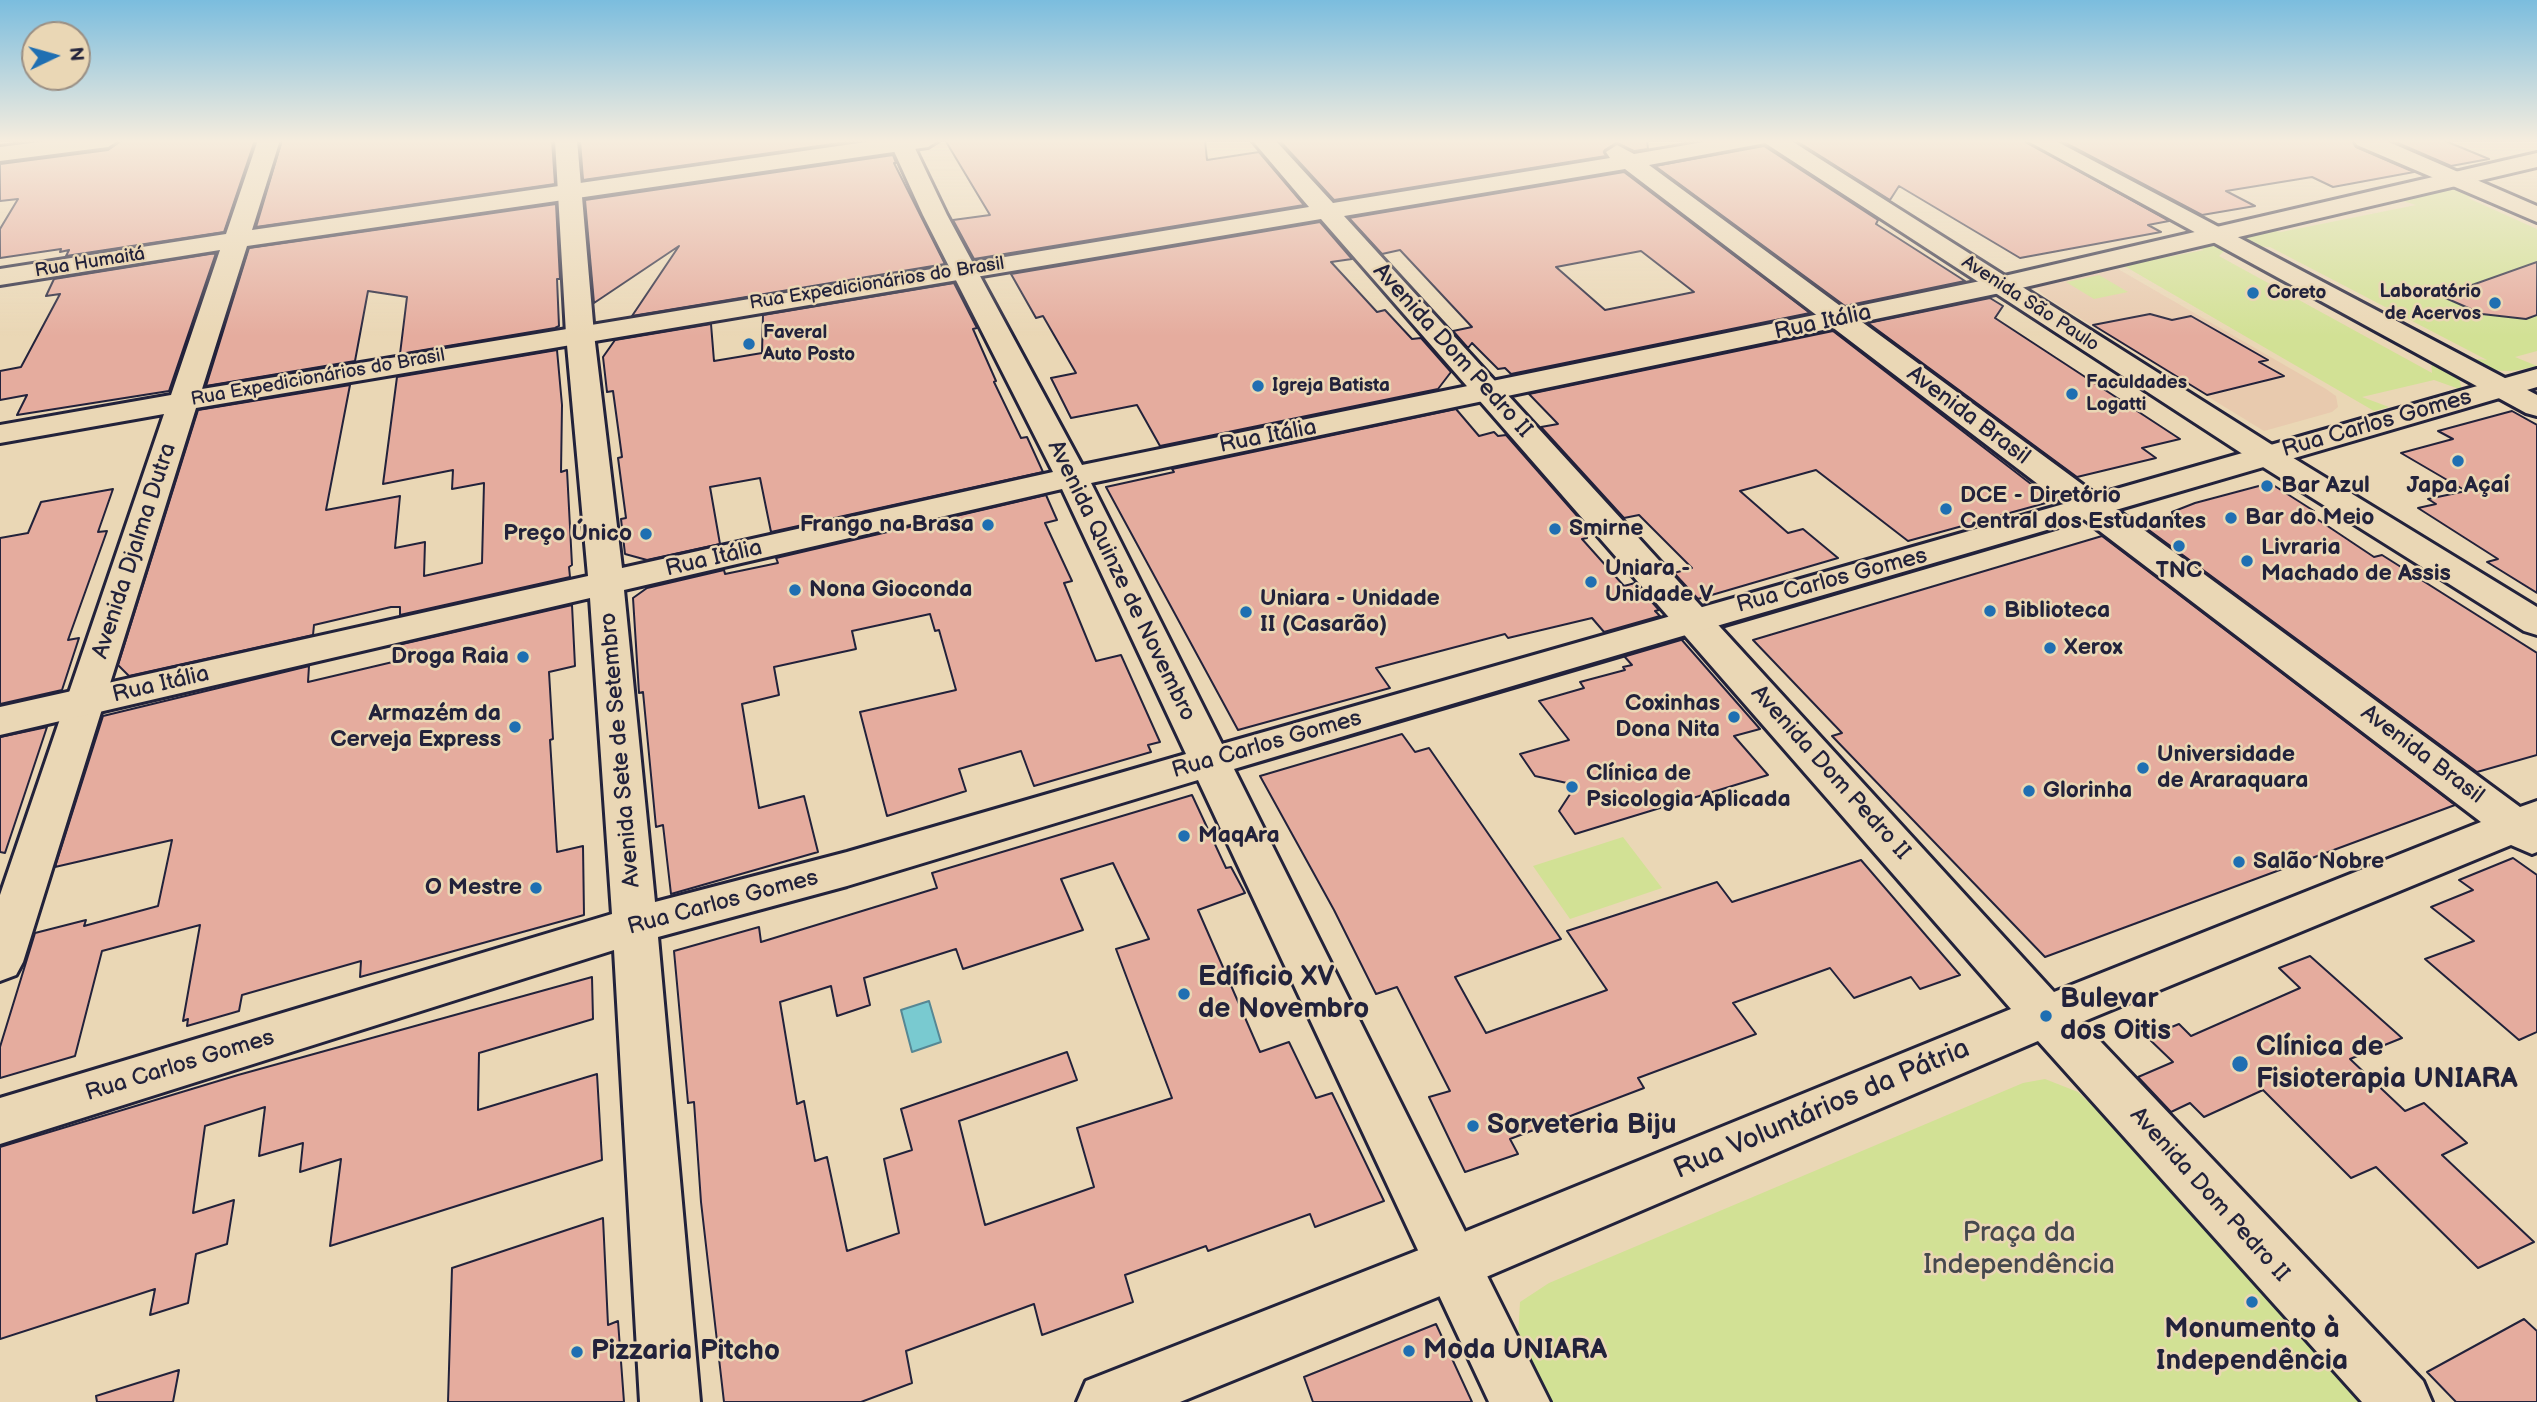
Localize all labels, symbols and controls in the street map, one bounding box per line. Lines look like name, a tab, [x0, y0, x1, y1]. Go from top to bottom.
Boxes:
north arrow	[21, 21, 91, 91]
text: N	[63, 46, 88, 62]
street label: Rua Humaitá	[33, 243, 147, 283]
street label: Avenida São Paulo	[1957, 251, 2103, 357]
street label: Rua Expedicionários do Brasil	[748, 253, 1006, 315]
street label: Avenida Dom Pedro II	[1366, 258, 1538, 444]
place label: Laboratório de Acervos	[2379, 281, 2481, 325]
place label: Coreto	[2267, 282, 2326, 304]
marker: Coreto	[2245, 285, 2261, 301]
marker: Laboratório de Acervos	[2487, 295, 2503, 311]
street label: Rua Itália	[1772, 299, 1874, 347]
place label: Faveral Auto Posto	[763, 322, 855, 366]
marker: Faveral Auto Posto	[741, 336, 757, 352]
street label: Rua Expedicionários do Brasil	[189, 344, 447, 412]
street label: Avenida Brasil	[1901, 361, 2035, 471]
place label: Faculdades Logatti	[2086, 372, 2187, 416]
place label: Igreja Batista	[1272, 375, 1390, 397]
marker: Igreja Batista	[1250, 378, 1266, 394]
street label: Rua Carlos Gomes	[2279, 384, 2475, 464]
marker: Faculdades Logatti	[2064, 386, 2080, 402]
street label: Rua Itália	[1217, 414, 1319, 460]
street label: Avenida Quinze de Novembro	[1041, 436, 1201, 726]
street label: Avenida Djalma Dutra	[87, 440, 183, 662]
marker: Japa Açaí	[2450, 453, 2466, 469]
place label: Bar Azul	[2281, 472, 2370, 500]
place label: Japa Açaí	[2407, 472, 2509, 500]
marker: Bar Azul	[2259, 478, 2275, 494]
place label: DCE - Diretório Central dos Estudantes	[1960, 482, 2206, 536]
marker: DCE - Diretório Central dos Estudantes	[1938, 501, 1954, 517]
place label: Bar do Meio	[2245, 504, 2374, 532]
marker: Bar do Meio	[2223, 510, 2239, 526]
place label: Frango na Brasa	[800, 511, 974, 539]
place label: Smirne	[1569, 515, 1643, 543]
marker: Frango na Brasa	[980, 517, 996, 533]
place label: Preço Único	[503, 520, 632, 548]
marker: Smirne	[1547, 521, 1563, 537]
marker: Preço Único	[638, 526, 654, 542]
street label: Rua Itália	[663, 534, 765, 584]
place label: Livraria Machado de Assis	[2261, 534, 2451, 588]
marker: TNC	[2171, 538, 2187, 554]
street label: Rua Carlos Gomes	[1734, 542, 1930, 620]
marker: Livraria Machado de Assis	[2239, 553, 2255, 569]
place label: Uniara - Unidade V	[1605, 555, 1713, 609]
place label: TNC	[2156, 557, 2202, 585]
marker: Uniara - Unidade V	[1583, 574, 1599, 590]
place label: Nona Gioconda	[809, 576, 972, 604]
marker: Nona Gioconda	[787, 582, 803, 598]
place label: Uniara - Unidade II (Casarão)	[1260, 585, 1440, 639]
place label: Biblioteca	[2004, 597, 2110, 625]
marker: Biblioteca	[1982, 603, 1998, 619]
marker: Uniara - Unidade II (Casarão)	[1238, 604, 1254, 620]
street label: Avenida Sete de Setembro	[595, 611, 647, 889]
place label: Xerox	[2064, 634, 2123, 662]
marker: Xerox	[2042, 640, 2058, 656]
place label: Droga Raia	[391, 643, 509, 671]
marker: Droga Raia	[515, 649, 531, 665]
street label: Rua Itália	[110, 660, 212, 710]
street label: Avenida Dom Pedro II	[1744, 680, 1916, 866]
place label: Coxinhas Dona Nita	[1615, 690, 1720, 744]
place label: Armazém da Cerveja Express	[330, 700, 501, 754]
street label: Avenida Brasil	[2355, 700, 2489, 810]
street label: Rua Carlos Gomes	[1169, 705, 1365, 785]
marker: Coxinhas Dona Nita	[1726, 709, 1742, 725]
marker: Armazém da Cerveja Express	[507, 719, 523, 735]
place label: Universidade de Araraquara	[2157, 741, 2308, 795]
place label: Clínica de Psicologia Aplicada	[1586, 760, 1791, 814]
marker: Universidade de Araraquara	[2135, 760, 2151, 776]
place label: Glorinha	[2043, 777, 2132, 805]
marker: Clínica de Psicologia Aplicada	[1564, 779, 1580, 795]
marker: Glorinha	[2021, 783, 2037, 799]
place label: MaqAra	[1198, 822, 1280, 850]
marker: MaqAra	[1176, 828, 1192, 844]
place label: Salão Nobre	[2253, 848, 2384, 876]
marker: Salão Nobre	[2231, 854, 2247, 870]
street label: Rua Carlos Gomes	[625, 864, 821, 942]
place label: O Mestre	[425, 874, 522, 902]
marker: O Mestre	[528, 880, 544, 896]
place label: Edíficio XV de Novembro	[1198, 961, 1369, 1027]
place label: Bulevar dos Oitis	[2060, 983, 2171, 1049]
marker: Edíficio XV de Novembro	[1176, 986, 1192, 1002]
marker: Bulevar dos Oitis	[2038, 1008, 2054, 1024]
street label: Rua Carlos Gomes	[82, 1024, 278, 1108]
place label: Clínica de Fisioterapia UNIARA	[2256, 1031, 2518, 1097]
street label: Rua Voluntários da Pátria	[1669, 1032, 1975, 1188]
marker: Clínica de Fisioterapia UNIARA	[2230, 1054, 2250, 1074]
street label: Avenida Dom Pedro II	[2123, 1102, 2295, 1288]
place label: Sorveteria Biju	[1487, 1109, 1676, 1143]
marker: Sorveteria Biju	[1465, 1118, 1481, 1134]
park label: Praça da Independência	[1923, 1217, 2115, 1283]
marker: Monumento à Independência	[2244, 1294, 2260, 1310]
place label: Monumento à Independência	[2156, 1313, 2348, 1379]
place label: Moda UNIARA	[1423, 1334, 1607, 1368]
place label: Pizzaria Pitcho	[591, 1335, 780, 1369]
marker: Moda UNIARA	[1401, 1343, 1417, 1359]
marker: Pizzaria Pitcho	[569, 1344, 585, 1360]

